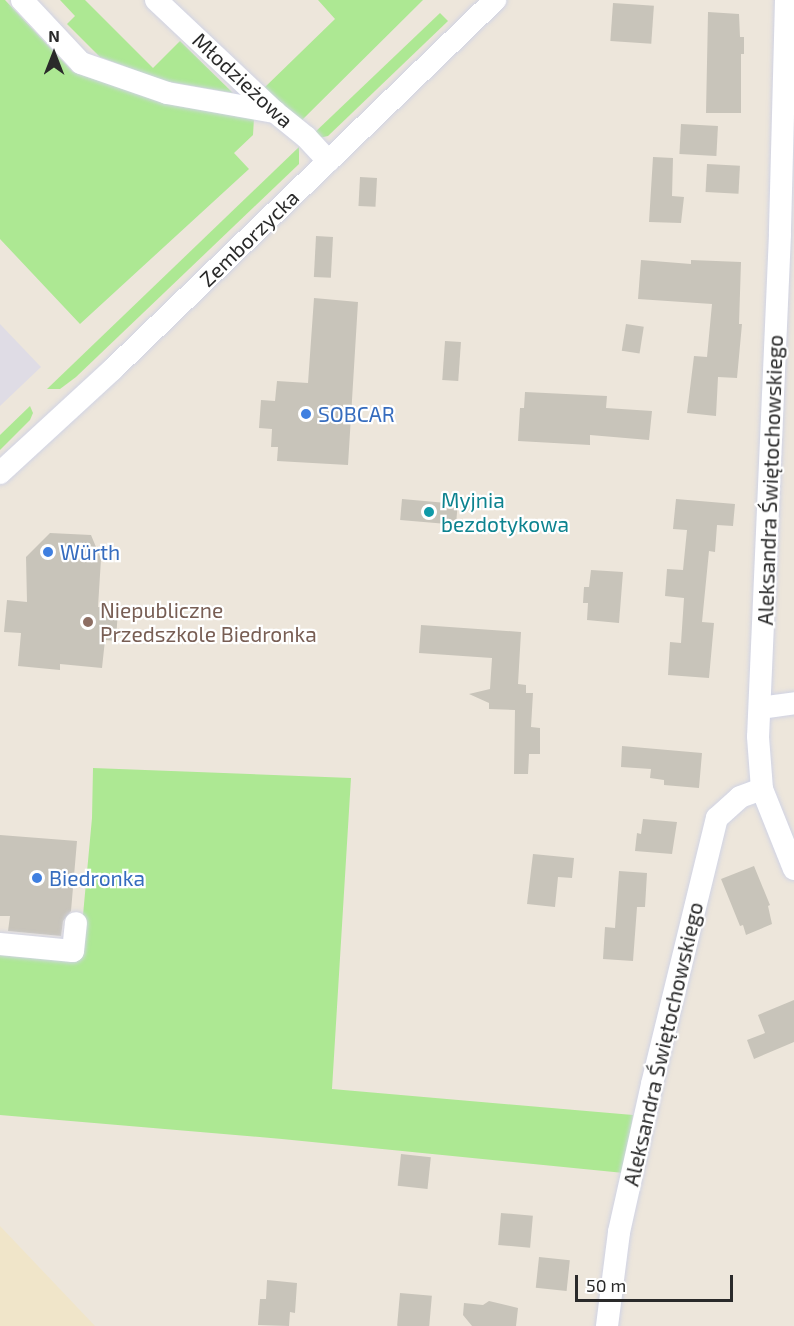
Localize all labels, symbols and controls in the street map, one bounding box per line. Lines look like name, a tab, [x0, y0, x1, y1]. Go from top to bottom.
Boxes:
north arrow	[24, 24, 84, 84]
text: N	[48, 26, 60, 45]
street label: Młodzieżowa	[188, 27, 298, 133]
street label: Zemborzycka	[194, 184, 304, 292]
street label: Aleksandra Świętochowskiego	[752, 334, 788, 626]
place label: SOBCAR	[318, 401, 395, 427]
marker: SOBCAR	[299, 407, 313, 421]
place label: Myjnia bezdotykowa	[441, 487, 569, 537]
marker: Myjnia bezdotykowa	[422, 505, 436, 519]
place label: Würth	[60, 539, 120, 565]
marker: Würth	[41, 545, 55, 559]
place label: Niepubliczne Przedszkole Biedronka	[100, 597, 317, 647]
marker: Niepubliczne Przedszkole Biedronka	[81, 615, 95, 629]
place label: Biedronka	[49, 865, 145, 891]
marker: Biedronka	[30, 871, 44, 885]
street label: Aleksandra Świętochowskiego	[618, 900, 708, 1188]
scale bar	[578, 1263, 736, 1301]
text: 50 m	[586, 1274, 626, 1296]

